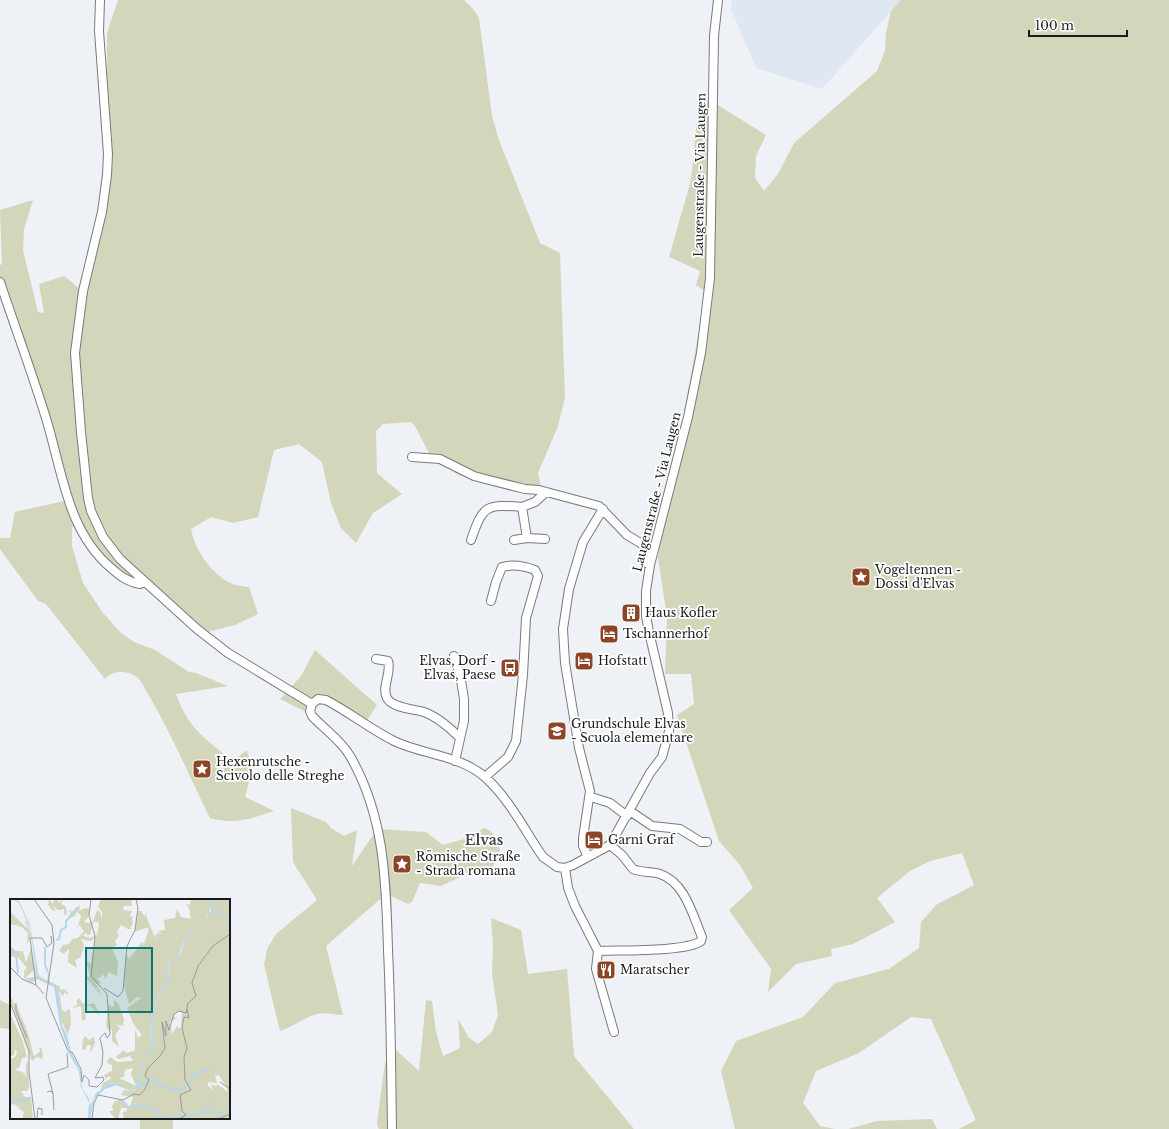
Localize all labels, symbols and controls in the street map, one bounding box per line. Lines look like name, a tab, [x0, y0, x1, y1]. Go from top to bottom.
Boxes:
scale bar	[1029, 12, 1127, 38]
text: 100 m	[1035, 18, 1074, 33]
street label: Laugenstraße - Via Laugen	[691, 93, 708, 257]
street label: Laugenstraße - Via Laugen	[629, 410, 684, 573]
place label: Vogeltennen - Dossi d'Elvas	[874, 562, 961, 591]
place icon: Vogeltennen - Dossi d'Elvas	[850, 566, 872, 588]
building icon: Haus Kofler	[620, 602, 642, 624]
place label: Haus Kofler	[645, 605, 718, 620]
hotel icon: Tschannerhof	[598, 623, 620, 645]
place label: Tschannerhof	[623, 626, 710, 641]
hotel icon: Hofstatt	[573, 650, 595, 672]
place label: Elvas, Dorf - Elvas, Paese	[419, 653, 496, 682]
place label: Hofstatt	[598, 653, 648, 668]
bus stop icon: Elvas, Dorf - Elvas, Paese	[499, 657, 521, 679]
place label: Grundschule Elvas - Scuola elementare	[571, 716, 693, 745]
school or university icon: Grundschule Elvas - Scuola elementare	[546, 720, 568, 742]
place label: Hexenrutsche - Scivolo delle Streghe	[216, 754, 345, 783]
place icon: Hexenrutsche - Scivolo delle Streghe	[191, 758, 213, 780]
hotel icon: Garni Graf	[583, 829, 605, 851]
district label: Elvas	[465, 831, 504, 849]
place label: Garni Graf	[608, 832, 676, 847]
place label: Römische Straße - Strada romana	[416, 849, 520, 878]
place icon: Römische Straße - Strada romana	[391, 853, 413, 875]
inset map	[10, 899, 230, 1119]
restaurant icon: Maratscher	[595, 959, 617, 981]
place label: Maratscher	[620, 962, 690, 977]

